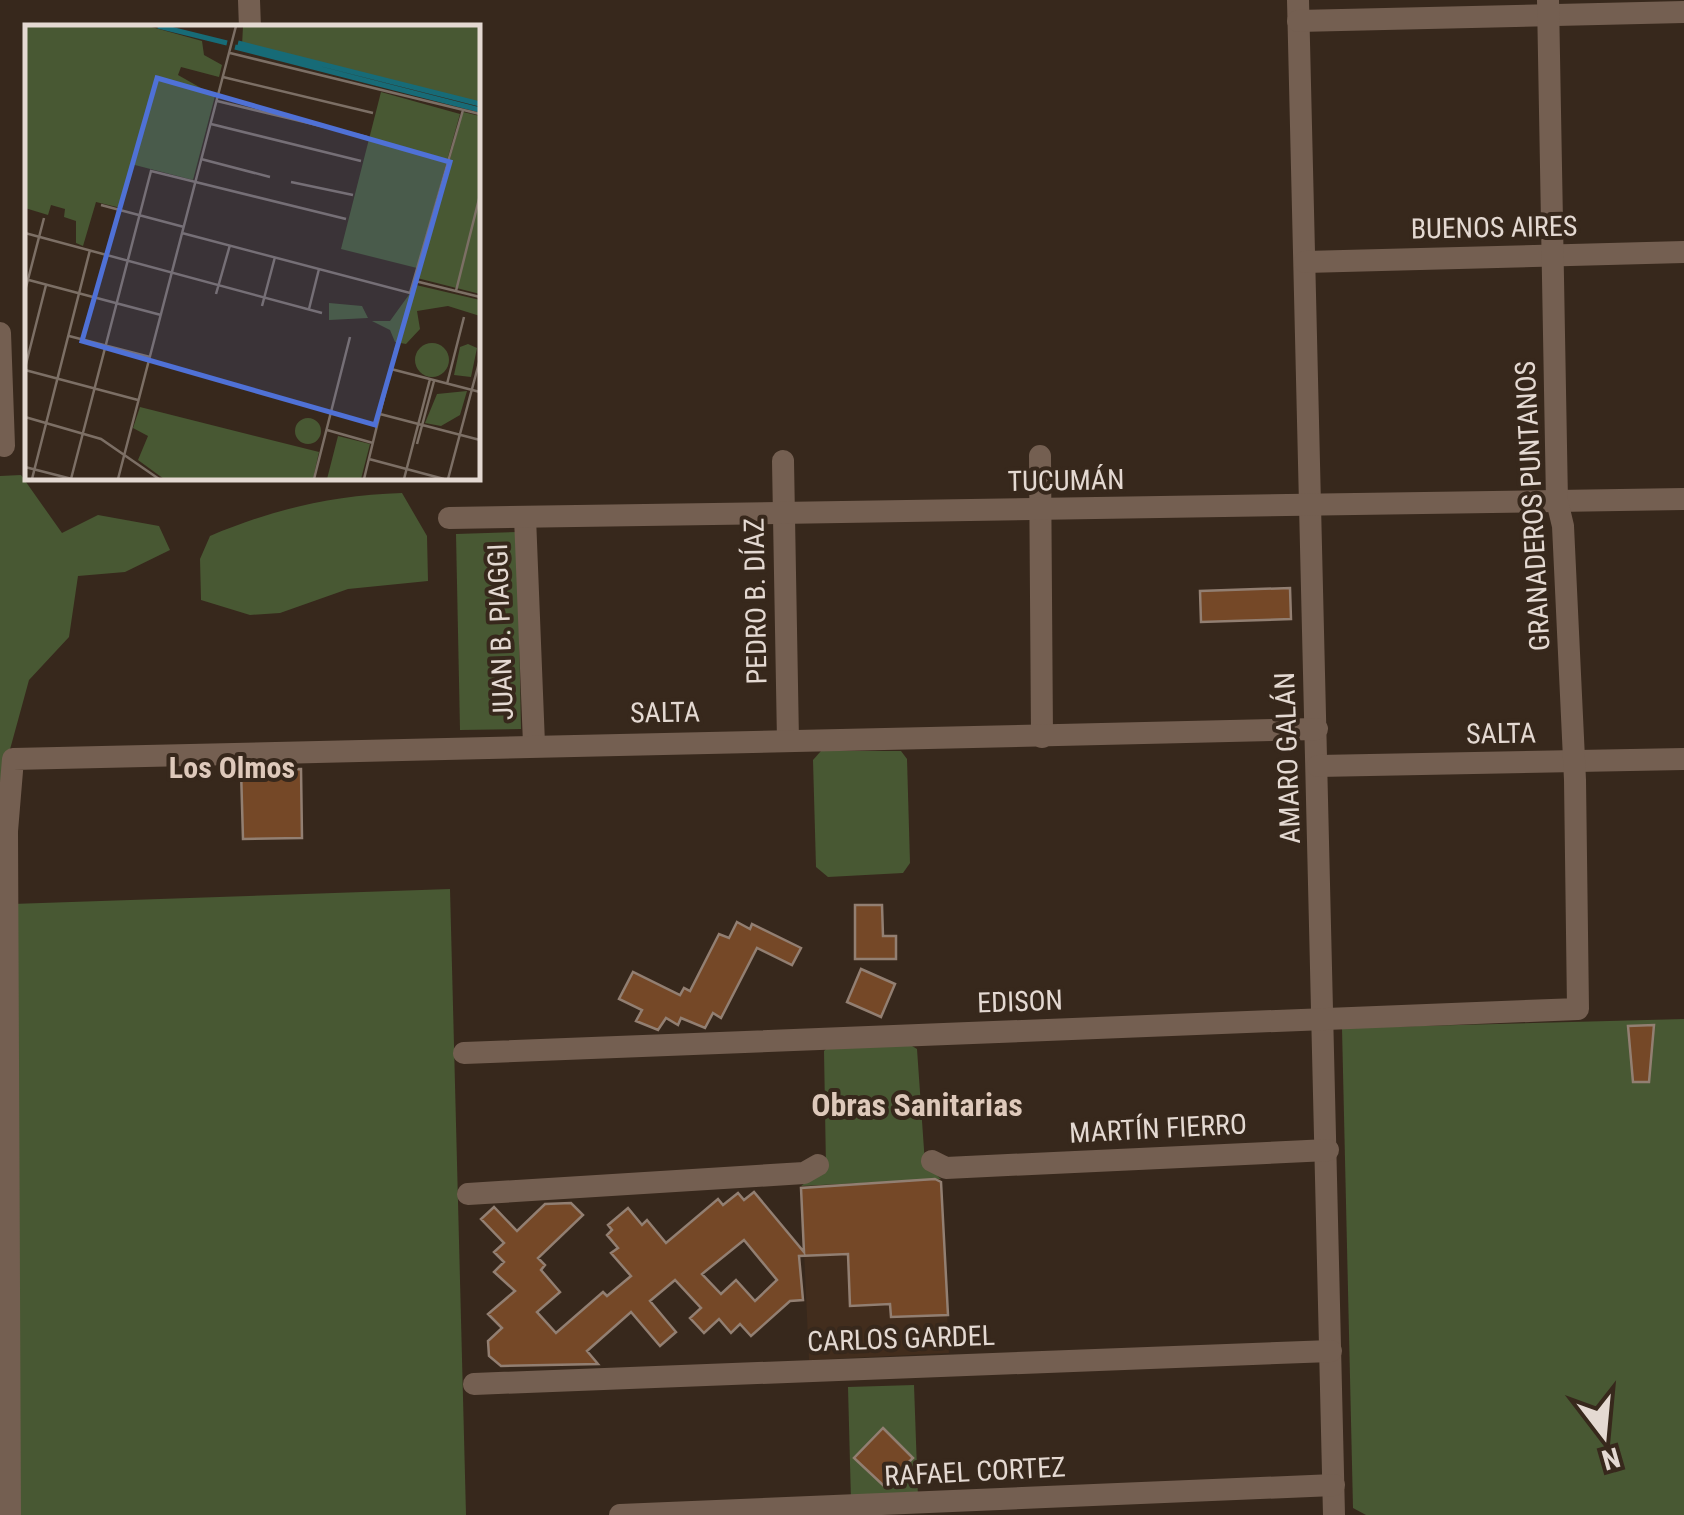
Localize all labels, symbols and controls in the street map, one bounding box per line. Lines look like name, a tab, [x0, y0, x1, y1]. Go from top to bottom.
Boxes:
inset map	[25, 25, 480, 480]
street label: BUENOS AIRES	[1410, 210, 1578, 245]
street label: GRANADEROS PUNTANOS	[1508, 360, 1557, 652]
street label: TUCUMÁN	[1007, 463, 1125, 498]
street label: PEDRO B. DÍAZ	[738, 517, 773, 685]
street label: JUAN B. PIAGGI	[481, 543, 520, 721]
street label: AMARO GALÁN	[1268, 672, 1307, 844]
street label: SALTA	[630, 695, 700, 730]
street label: SALTA	[1466, 716, 1536, 751]
district label: Los Olmos	[169, 750, 295, 785]
street label: EDISON	[977, 984, 1063, 1019]
district label: Obras Sanitarias	[811, 1086, 1023, 1124]
street label: MARTÍN FIERRO	[1068, 1107, 1248, 1150]
street label: CARLOS GARDEL	[807, 1319, 995, 1358]
north arrow	[1554, 1385, 1654, 1485]
text: N	[1598, 1440, 1624, 1477]
street label: RAFAEL CORTEZ	[884, 1450, 1067, 1493]

